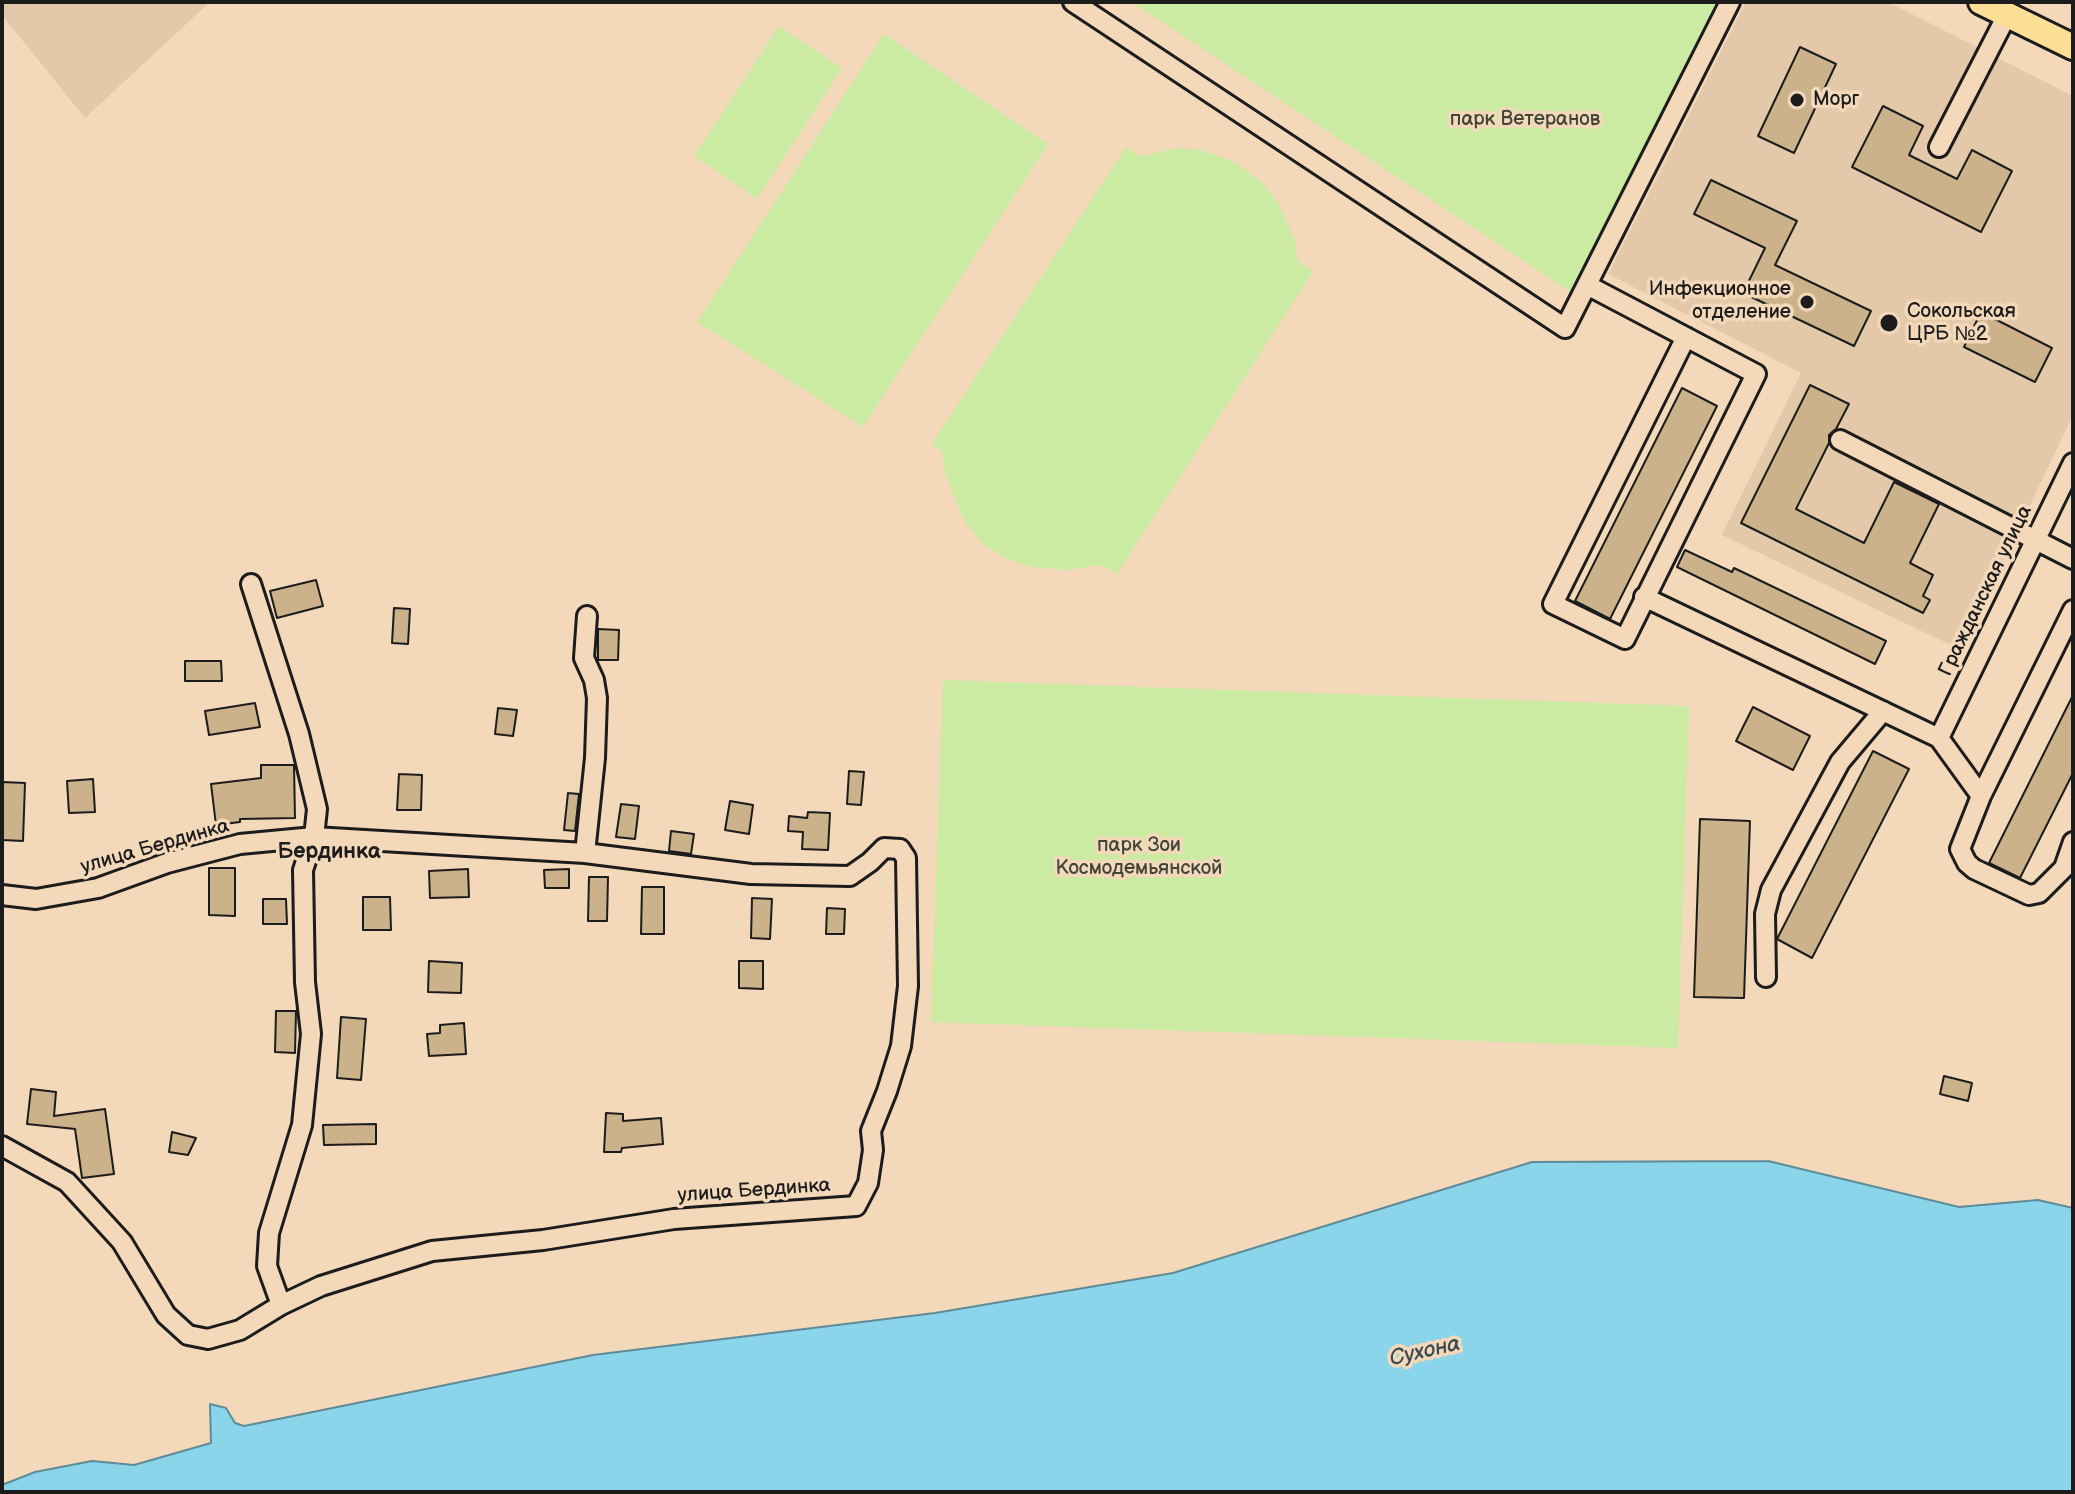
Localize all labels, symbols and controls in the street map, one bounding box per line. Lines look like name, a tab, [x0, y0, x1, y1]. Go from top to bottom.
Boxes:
place label: Морг	[1813, 88, 1859, 112]
marker: Морг	[1788, 91, 1806, 109]
park label: парк Ветеранов	[1450, 108, 1600, 132]
place label: Инфекционное отделение	[1649, 278, 1791, 325]
marker: Инфекционное отделение	[1798, 293, 1816, 311]
place label: Сокольская ЦРБ №2	[1907, 300, 2016, 347]
marker: Сокольская ЦРБ №2	[1878, 312, 1900, 334]
street label: Гражданская улица	[1934, 502, 2038, 680]
street label: улица Бердинка	[78, 814, 232, 880]
park label: парк Зои Космодемьянской	[1056, 834, 1222, 881]
district label: Бердинка	[278, 839, 380, 865]
street label: улица Бердинка	[677, 1174, 831, 1208]
water label: Сухона	[1387, 1331, 1463, 1373]

